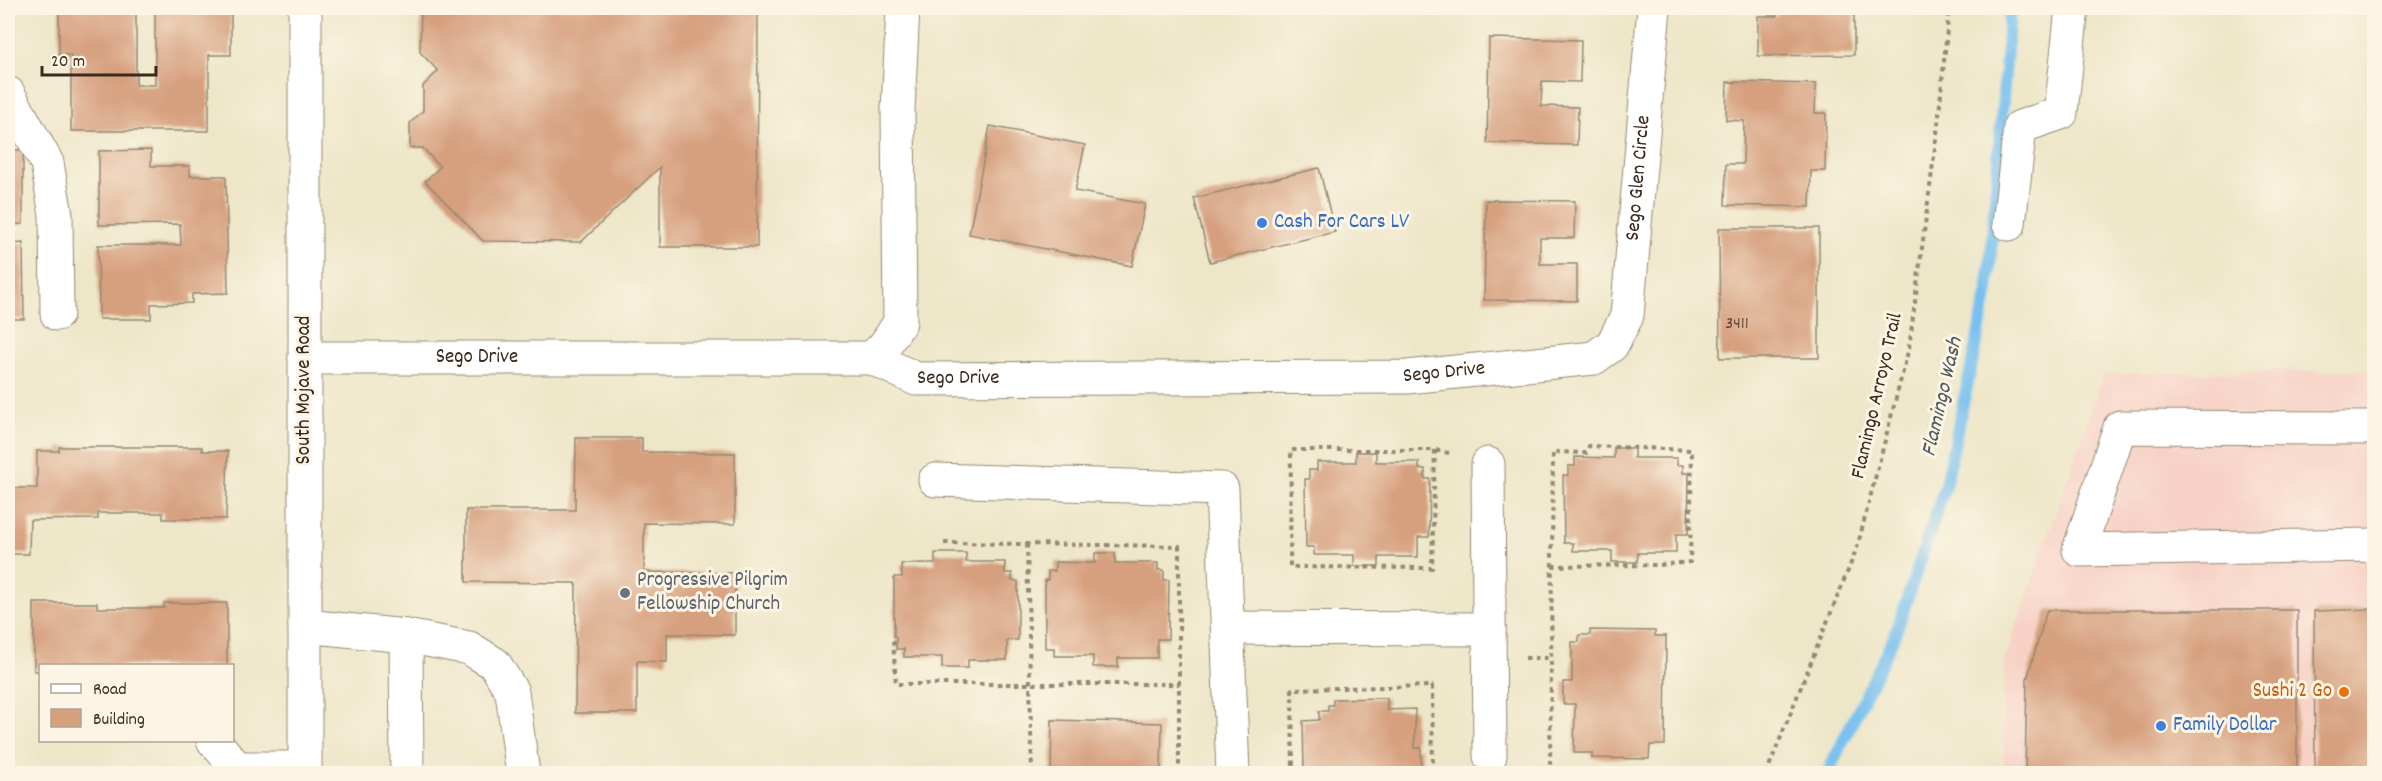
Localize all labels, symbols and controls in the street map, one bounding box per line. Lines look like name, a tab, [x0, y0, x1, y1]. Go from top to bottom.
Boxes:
scale bar	[42, 39, 156, 77]
text: 20 m	[51, 50, 85, 75]
street label: Sego Glen Circle	[1619, 114, 1660, 242]
place label: Cash For Cars LV	[1274, 208, 1409, 238]
marker: Cash For Cars LV	[1255, 216, 1269, 230]
street label: Flamingo Arroyo Trail	[1844, 310, 1912, 482]
house number: 3411	[1725, 312, 1749, 337]
street label: South Mojave Road	[290, 316, 320, 464]
water label: Flamingo Wash	[1914, 333, 1972, 460]
street label: Sego Drive	[436, 343, 518, 373]
street label: Sego Drive	[1402, 354, 1487, 392]
street label: Sego Drive	[917, 364, 1000, 394]
place label: Progressive Pilgrim Fellowship Church	[637, 566, 788, 620]
marker: Progressive Pilgrim Fellowship Church	[618, 586, 632, 600]
legend	[39, 664, 234, 742]
place label: Sushi 2 Go	[2253, 677, 2332, 707]
text: Road	[93, 678, 127, 703]
marker: Sushi 2 Go	[2337, 685, 2351, 699]
text: Building	[93, 708, 145, 733]
place label: Family Dollar	[2173, 711, 2277, 741]
marker: Family Dollar	[2154, 719, 2168, 733]

